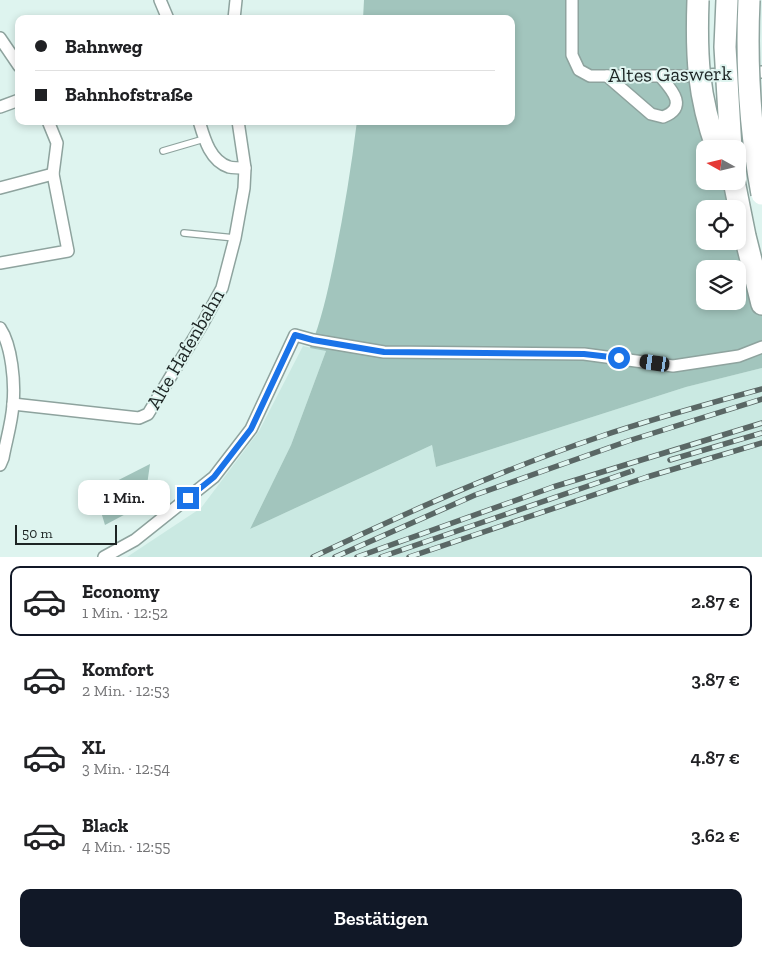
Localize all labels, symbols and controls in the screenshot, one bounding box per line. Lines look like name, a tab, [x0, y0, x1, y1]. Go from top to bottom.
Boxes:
text: Bahnweg	[65, 35, 143, 58]
street label: Altes Gaswerk	[608, 61, 733, 87]
text: Bahnhofstraße	[65, 83, 193, 106]
north arrow	[696, 140, 746, 190]
map controls	[696, 140, 746, 310]
button: locate	[696, 200, 746, 250]
button: layers	[696, 260, 746, 310]
street label: Alte Hafenbahn	[141, 284, 229, 413]
route start	[608, 347, 630, 369]
car	[639, 353, 670, 373]
callout: 1 Min.	[78, 480, 170, 516]
route end	[177, 487, 199, 509]
text: 1 Min.	[103, 488, 145, 507]
scale bar	[15, 522, 118, 545]
text: 50 m	[22, 525, 53, 542]
icon: car	[22, 579, 67, 624]
text: Economy	[82, 580, 160, 603]
text: 2.87 €	[691, 590, 740, 613]
text: 1 Min. · 12:52	[82, 603, 168, 622]
icon: car	[22, 657, 67, 702]
text: Komfort	[82, 658, 154, 681]
text: 3.87 €	[691, 668, 740, 691]
text: 2 Min. · 12:53	[82, 681, 170, 700]
icon: car	[22, 735, 67, 780]
text: XL	[82, 736, 105, 759]
text: 4.87 €	[691, 746, 740, 769]
text: 3 Min. · 12:54	[82, 759, 170, 778]
icon: car	[22, 813, 67, 858]
text: Black	[82, 814, 128, 837]
text: 3.62 €	[691, 824, 740, 847]
text: 4 Min. · 12:55	[82, 837, 171, 856]
button: Bestätigen	[20, 889, 742, 947]

